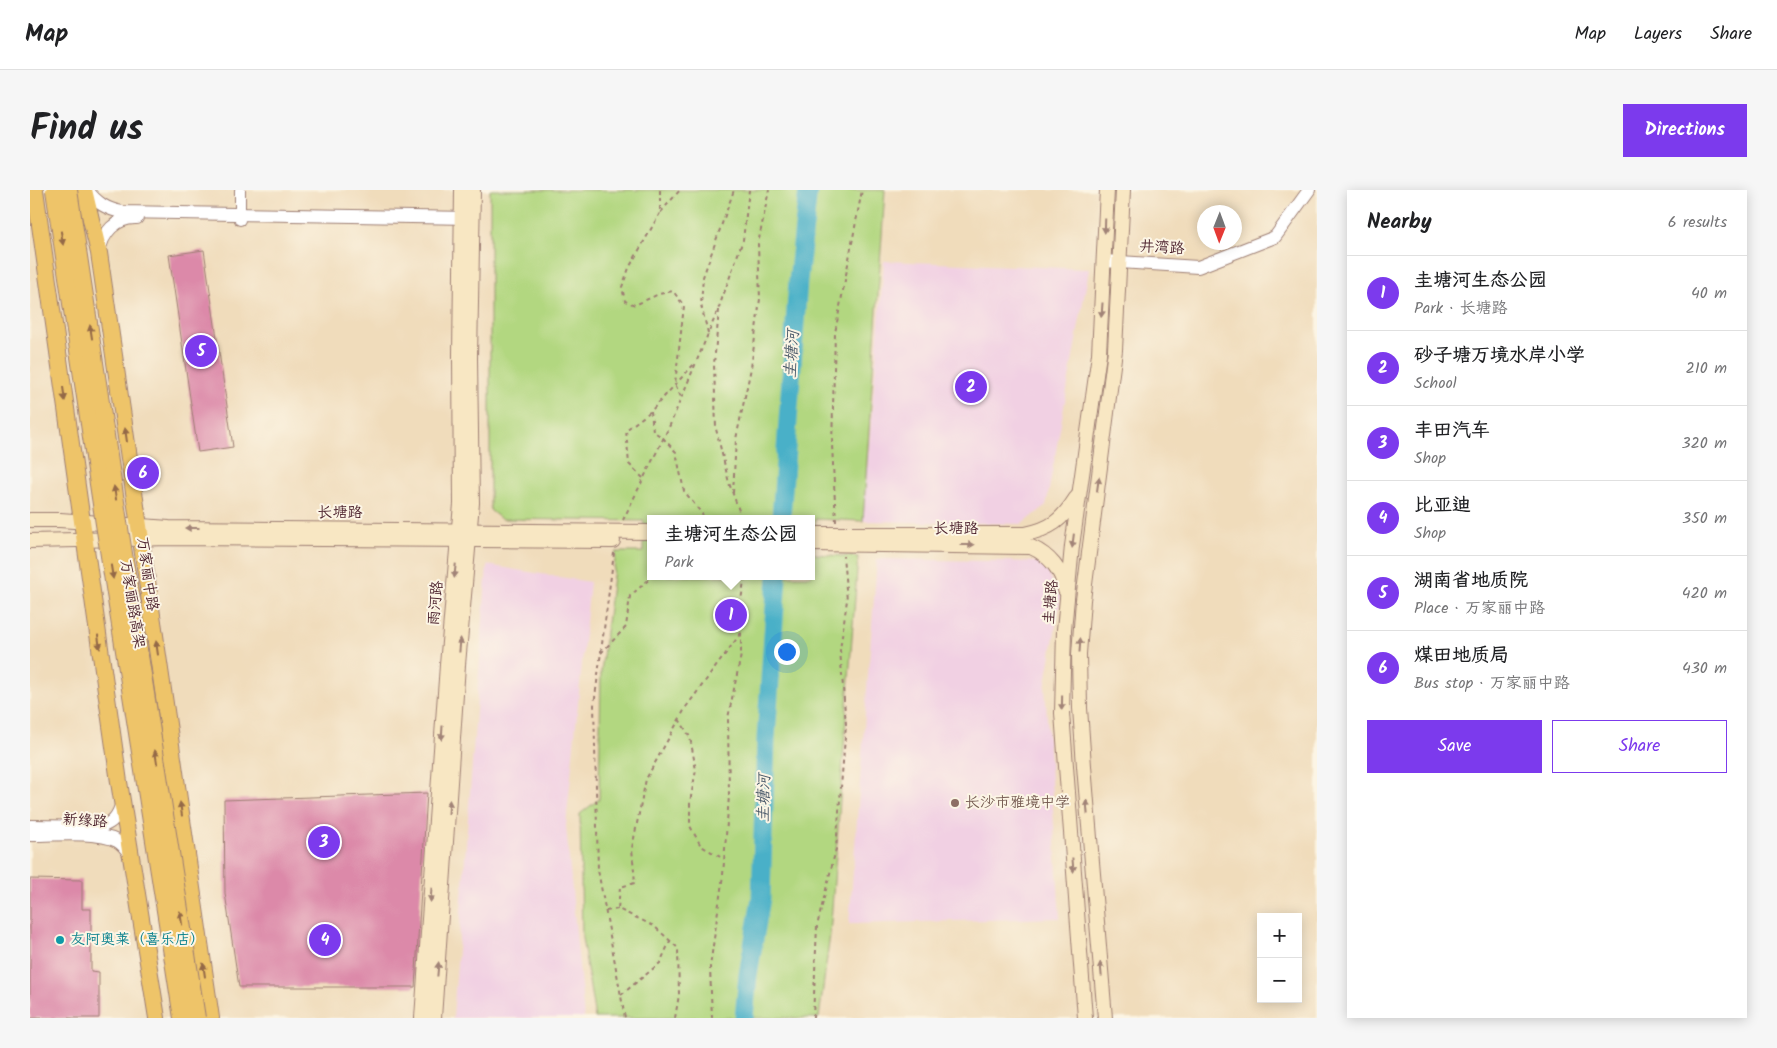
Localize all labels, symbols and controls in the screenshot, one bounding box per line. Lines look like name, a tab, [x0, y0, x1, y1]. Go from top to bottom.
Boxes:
text: Map	[25, 15, 68, 54]
text: Map	[1575, 20, 1606, 49]
text: Layers	[1634, 20, 1682, 49]
text: Share	[1710, 20, 1752, 49]
text: Find us	[30, 102, 143, 158]
button: Directions	[1623, 104, 1747, 157]
north arrow	[1197, 205, 1242, 250]
text: Nearby	[1367, 206, 1432, 239]
text: 6 results	[1668, 210, 1727, 235]
one-way arrow	[1101, 218, 1109, 234]
one-way arrow	[58, 231, 66, 247]
street label: 井湾路	[1139, 235, 1185, 261]
text: 圭塘河生态公园	[1414, 266, 1547, 296]
text: 1	[1381, 281, 1385, 306]
text: 40 m	[1691, 281, 1727, 306]
text: Park · 长塘路	[1414, 296, 1508, 321]
one-way arrow	[1097, 302, 1105, 318]
one-way arrow	[86, 324, 94, 340]
water label: 圭塘河	[778, 326, 806, 379]
pin: 5	[185, 332, 217, 370]
text: 砂子塘万境水岸小学	[1414, 341, 1585, 371]
text: 2	[1378, 356, 1388, 381]
text: 210 m	[1686, 356, 1727, 381]
pin: 2	[955, 368, 987, 406]
text: School	[1414, 371, 1457, 396]
one-way arrow	[60, 386, 68, 402]
text: 丰田汽车	[1414, 416, 1490, 446]
one-way arrow	[122, 427, 130, 443]
text: 3	[1379, 431, 1387, 456]
text: 320 m	[1681, 431, 1727, 456]
text: Shop	[1414, 446, 1446, 471]
pin: 6	[127, 454, 159, 492]
one-way arrow	[1094, 475, 1102, 491]
one-way arrow	[110, 485, 118, 501]
text: 比亚迪	[1414, 491, 1471, 521]
street label: 长塘路	[317, 501, 363, 525]
text: 4	[1379, 506, 1387, 531]
text: 350 m	[1682, 506, 1727, 531]
popup	[647, 515, 815, 580]
street label: 长塘路	[933, 517, 979, 541]
text: 圭塘河生态公园	[664, 520, 798, 550]
text: Shop	[1414, 521, 1446, 546]
one-way arrow	[184, 524, 200, 532]
one-way arrow	[1069, 533, 1077, 549]
street label: 万家丽中路	[130, 535, 164, 613]
one-way arrow	[959, 541, 975, 549]
text: Park	[664, 550, 693, 575]
street label: 万家丽路高架	[113, 558, 151, 650]
one-way arrow	[451, 563, 459, 579]
one-way arrow	[108, 564, 116, 580]
text: 湖南省地质院	[1414, 566, 1528, 596]
street label: 圭塘路	[1037, 579, 1065, 625]
street label: 雨河路	[422, 580, 450, 626]
text: 5	[1379, 581, 1387, 606]
text: 420 m	[1682, 581, 1727, 606]
pin: 1	[715, 596, 747, 634]
text: Place · 万家丽中路	[1414, 596, 1545, 621]
one-way arrow	[95, 634, 103, 650]
one-way arrow	[456, 637, 464, 653]
one-way arrow	[1076, 637, 1084, 653]
your location	[774, 639, 800, 665]
one-way arrow	[153, 640, 161, 656]
text: 煤田地质局	[1414, 641, 1509, 671]
text: 6	[1379, 656, 1387, 681]
text: 430 m	[1682, 656, 1727, 681]
text: Bus stop · 万家丽中路	[1414, 671, 1570, 696]
one-way arrow	[1058, 695, 1066, 711]
button: Save	[1367, 720, 1542, 773]
button: Share	[1552, 720, 1727, 773]
one-way arrow	[438, 725, 446, 741]
one-way arrow	[152, 749, 160, 765]
water label: 圭塘河	[751, 771, 777, 822]
place label: 长沙市雅境中学	[965, 791, 1070, 815]
marker: 长沙市雅境中学	[949, 797, 961, 809]
one-way arrow	[446, 799, 454, 815]
one-way arrow	[1083, 799, 1091, 815]
one-way arrow	[176, 801, 184, 817]
street label: 新缘路	[62, 807, 108, 835]
pin: 3	[308, 823, 340, 861]
one-way arrow	[1070, 857, 1078, 873]
one-way arrow	[427, 887, 435, 903]
one-way arrow	[177, 910, 185, 926]
map controls	[1257, 913, 1302, 1003]
button: +	[1257, 913, 1302, 958]
pin: 4	[309, 921, 341, 959]
place label: 友阿奥莱（喜乐店）	[70, 928, 205, 952]
marker: 友阿奥莱（喜乐店）	[54, 934, 66, 946]
button: −	[1257, 958, 1302, 1003]
one-way arrow	[200, 961, 208, 977]
one-way arrow	[434, 961, 442, 977]
one-way arrow	[1096, 961, 1104, 977]

